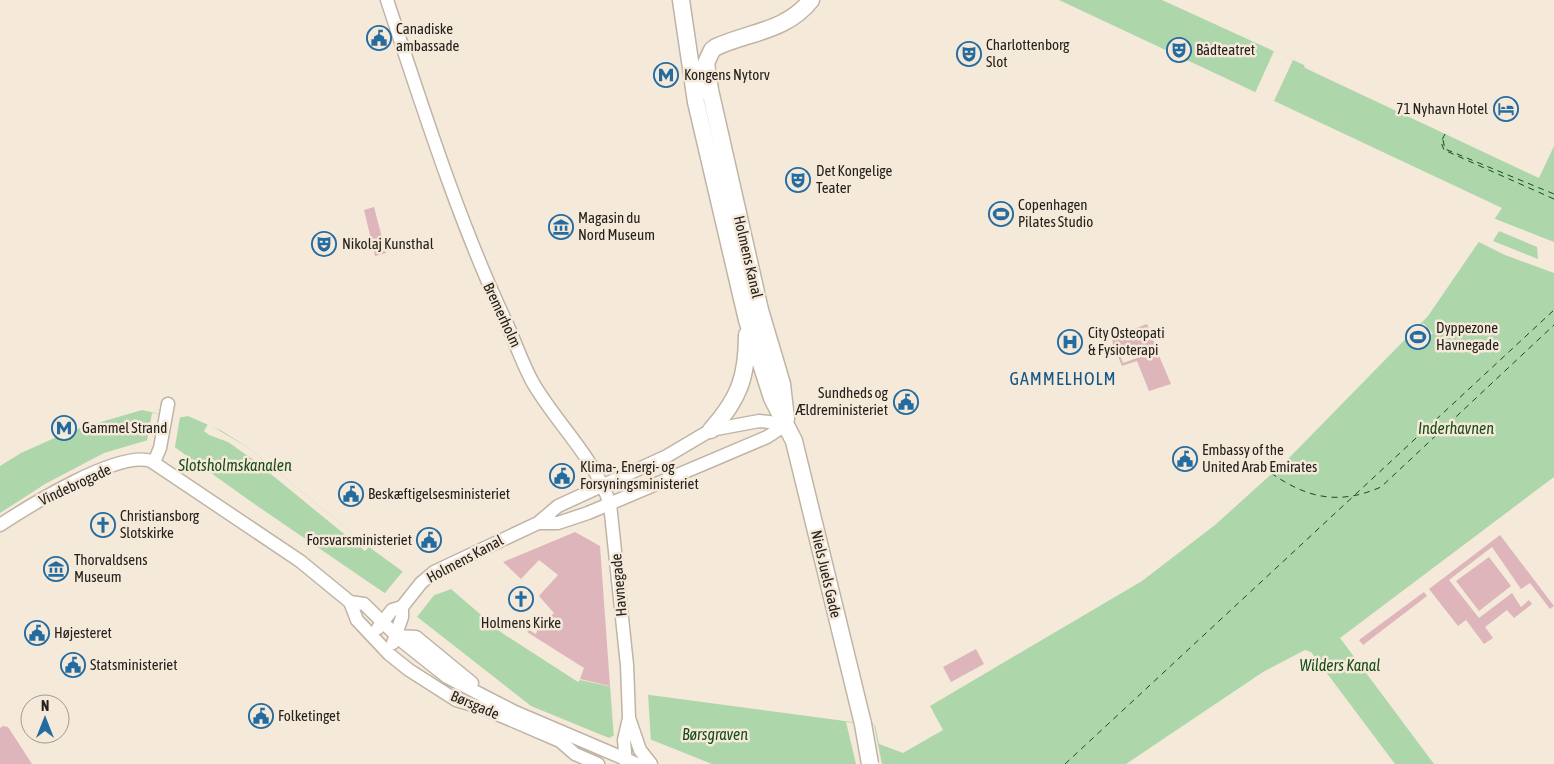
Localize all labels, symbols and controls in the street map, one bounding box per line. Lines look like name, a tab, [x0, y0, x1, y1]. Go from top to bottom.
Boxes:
place label: Canadiske ambassade	[396, 20, 460, 54]
public building icon: Canadiske ambassade	[366, 25, 392, 51]
place label: Charlottenborg Slot	[986, 36, 1070, 70]
theatre icon: Bådteatret	[1166, 37, 1192, 63]
theatre icon: Charlottenborg Slot	[956, 41, 982, 67]
place label: Bådteatret	[1196, 41, 1255, 58]
metro station icon: Kongens Nytorv	[653, 62, 679, 88]
place label: Kongens Nytorv	[684, 66, 770, 83]
hotel icon: 71 Nyhavn Hotel	[1493, 96, 1519, 122]
place label: 71 Nyhavn Hotel	[1396, 100, 1488, 117]
place label: Det Kongelige Teater	[816, 162, 892, 196]
theatre icon: Det Kongelige Teater	[785, 167, 811, 193]
place label: Copenhagen Pilates Studio	[1018, 196, 1093, 230]
sports icon: Copenhagen Pilates Studio	[988, 201, 1014, 227]
place label: Magasin du Nord Museum	[578, 209, 655, 243]
museum icon: Magasin du Nord Museum	[548, 214, 574, 240]
street label: Holmens Kanal	[731, 214, 766, 300]
theatre icon: Nikolaj Kunsthal	[311, 231, 337, 257]
place label: Nikolaj Kunsthal	[342, 235, 434, 252]
street label: Bremerholm	[480, 280, 525, 350]
place label: Dyppezone Havnegade	[1436, 319, 1499, 353]
place label: City Osteopati & Fysioterapi	[1088, 324, 1165, 358]
sports icon: Dyppezone Havnegade	[1405, 324, 1431, 350]
hospital icon: City Osteopati & Fysioterapi	[1057, 329, 1083, 355]
district label: GAMMELHOLM	[1009, 368, 1117, 389]
place label: Sundheds og Ældreministeriet	[795, 384, 889, 418]
public building icon: Sundheds og Ældreministeriet	[893, 389, 919, 415]
metro station icon: Gammel Strand	[51, 415, 77, 441]
place label: Gammel Strand	[82, 419, 167, 436]
water label: Inderhavnen	[1418, 419, 1494, 437]
place label: Embassy of the United Arab Emirates	[1202, 441, 1317, 475]
public building icon: Embassy of the United Arab Emirates	[1172, 446, 1198, 472]
water label: Slotsholmskanalen	[177, 456, 292, 474]
place label: Klima-, Energi- og Forsyningsministeriet	[580, 458, 699, 492]
street label: Vindebrogade	[36, 460, 114, 509]
public building icon: Klima-, Energi- og Forsyningsministeriet	[549, 463, 575, 489]
public building icon: Beskæftigelsesministeriet	[338, 481, 364, 507]
place label: Beskæftigelsesministeriet	[368, 485, 510, 502]
place label: Christiansborg Slotskirke	[120, 507, 200, 541]
church icon: Christiansborg Slotskirke	[90, 512, 116, 538]
public building icon: Forsvarsministeriet	[416, 527, 442, 553]
street label: Niels Juels Gade	[808, 528, 845, 620]
place label: Forsvarsministeriet	[307, 531, 412, 548]
street label: Holmens Kanal	[424, 531, 506, 586]
place label: Thorvaldsens Museum	[74, 551, 148, 585]
street label: Havnegade	[607, 553, 630, 617]
museum icon: Thorvaldsens Museum	[43, 556, 69, 582]
church icon: Holmens Kirke	[508, 586, 534, 612]
place label: Holmens Kirke	[481, 614, 561, 631]
public building icon: Højesteret	[24, 620, 50, 646]
place label: Højesteret	[54, 624, 112, 641]
public building icon: Statsministeriet	[60, 652, 86, 678]
place label: Statsministeriet	[90, 656, 177, 673]
water label: Wilders Kanal	[1299, 656, 1381, 674]
street label: Børsgade	[448, 687, 502, 722]
north arrow	[20, 694, 70, 744]
text: N	[41, 698, 49, 714]
public building icon: Folketinget	[248, 703, 274, 729]
place label: Folketinget	[278, 707, 340, 724]
water label: Børsgraven	[682, 725, 748, 744]

